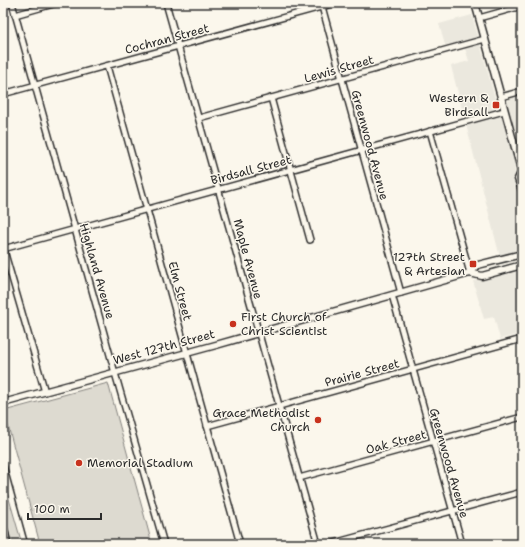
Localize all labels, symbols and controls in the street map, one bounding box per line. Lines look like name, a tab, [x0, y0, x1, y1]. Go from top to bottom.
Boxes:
street label: Cochran Street	[123, 20, 211, 58]
street label: Lewis Street	[302, 51, 376, 87]
street label: Greenwood Avenue	[348, 88, 392, 202]
place label: Western & Birdsall	[429, 90, 489, 120]
marker: Western & Birdsall	[491, 100, 501, 110]
street label: Birdsall Street	[209, 152, 293, 188]
street label: Maple Avenue	[230, 217, 266, 301]
street label: Highland Avenue	[76, 221, 118, 321]
place label: 127th Street & Artesian	[393, 249, 465, 279]
marker: 127th Street & Artesian	[468, 259, 478, 269]
street label: Elm Street	[164, 260, 196, 322]
place label: First Church of Christ Scientist	[241, 309, 327, 339]
marker: First Church of Christ Scientist	[228, 319, 238, 329]
street label: West 127th Street	[111, 326, 217, 368]
street label: Prairie Street	[323, 355, 401, 391]
place label: Grace Methodist Church	[213, 405, 310, 435]
street label: Greenwood Avenue	[426, 406, 472, 520]
marker: Grace Methodist Church	[313, 415, 323, 425]
street label: Oak Street	[364, 426, 428, 458]
place label: Memorial Stadium	[87, 455, 193, 471]
marker: Memorial Stadium	[74, 458, 84, 468]
scale bar	[28, 495, 101, 521]
text: 100 m	[34, 501, 70, 517]

